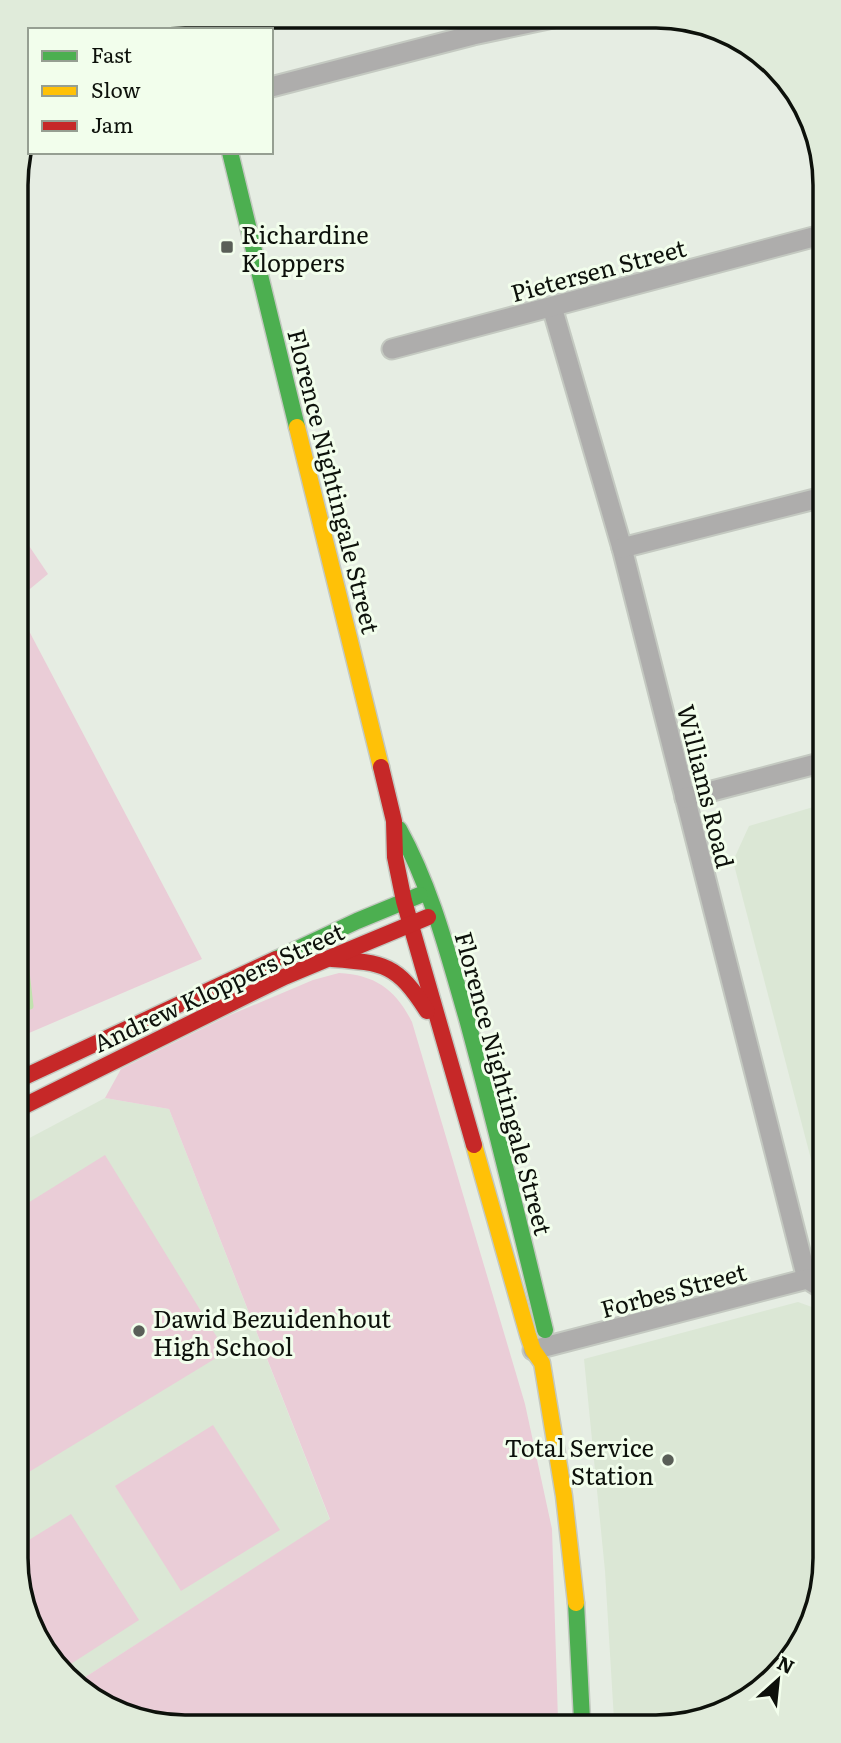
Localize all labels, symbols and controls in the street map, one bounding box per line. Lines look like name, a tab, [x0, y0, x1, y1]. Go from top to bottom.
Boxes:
legend	[28, 28, 273, 154]
text: Fast	[91, 38, 132, 69]
text: Slow	[91, 73, 141, 104]
text: Jam	[91, 108, 133, 139]
place label: Richardine Kloppers	[241, 216, 369, 279]
street label: Pietersen Street	[506, 229, 690, 309]
marker: Richardine Kloppers	[219, 239, 235, 255]
street label: Florence Nightingale Street	[280, 325, 390, 637]
street label: Williams Road	[670, 701, 744, 872]
street label: Andrew Kloppers Street	[87, 912, 349, 1060]
street label: Florence Nightingale Street	[448, 927, 563, 1239]
street label: Forbes Street	[596, 1253, 750, 1325]
place label: Dawid Bezuidenhout High School	[153, 1300, 391, 1363]
marker: Dawid Bezuidenhout High School	[131, 1323, 147, 1339]
place label: Total Service Station	[505, 1429, 654, 1492]
marker: Total Service Station	[660, 1452, 676, 1468]
north arrow	[743, 1645, 813, 1715]
text: N	[773, 1648, 800, 1680]

